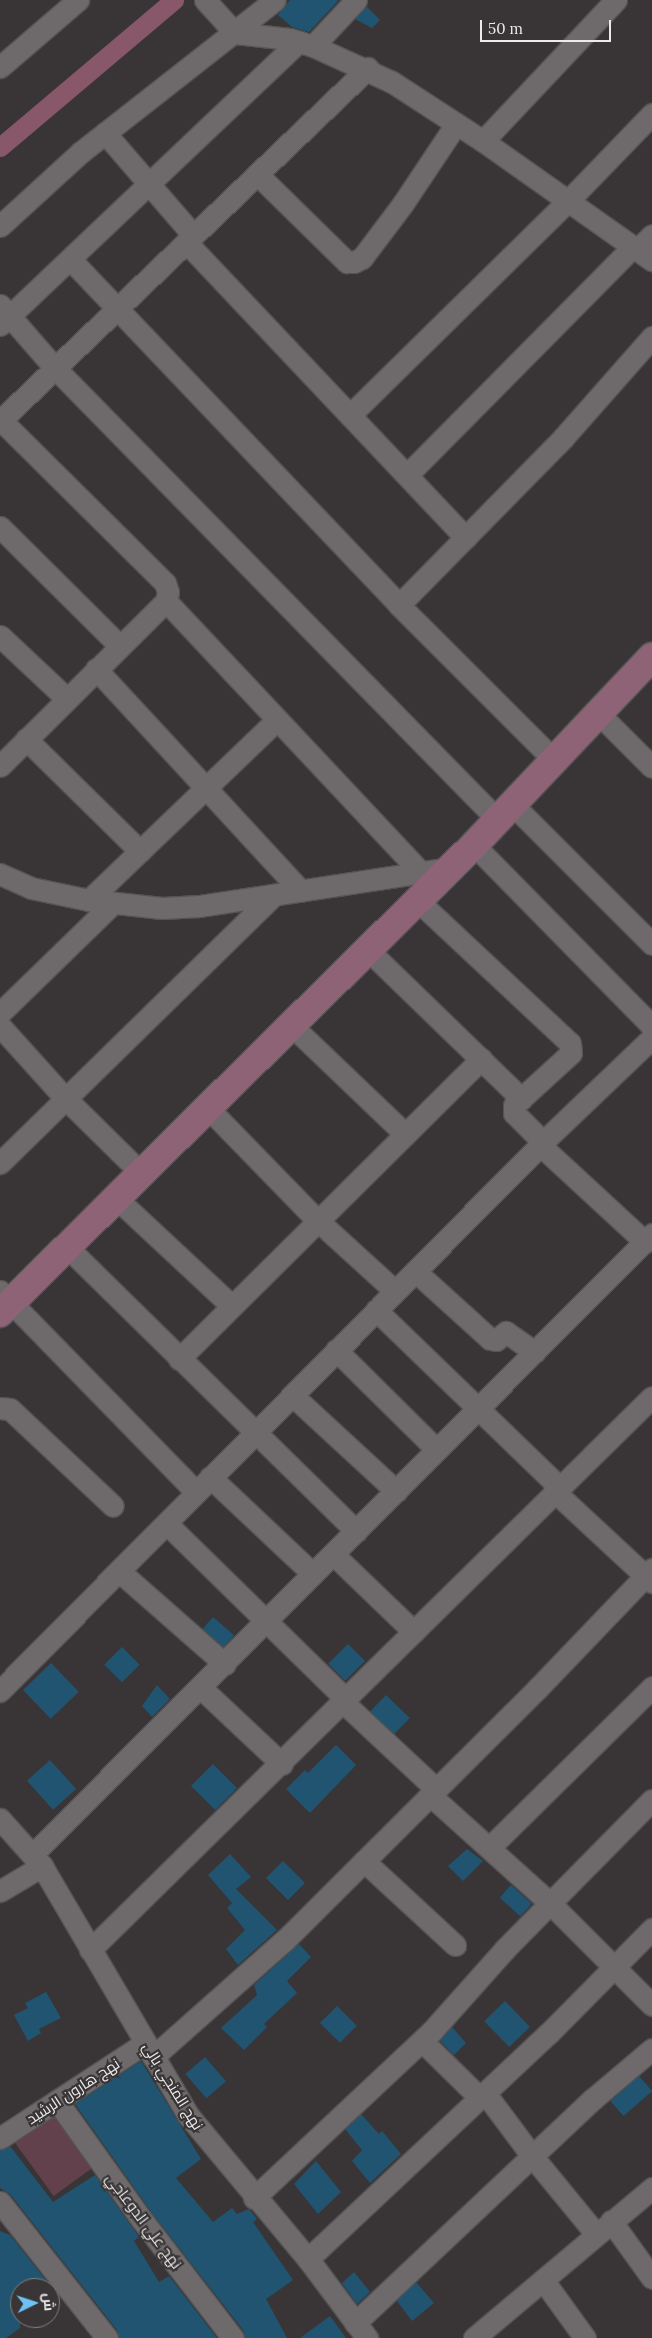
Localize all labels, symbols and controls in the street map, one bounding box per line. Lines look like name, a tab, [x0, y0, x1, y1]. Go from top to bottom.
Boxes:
scale bar	[482, 10, 613, 42]
text: 50 m	[488, 19, 523, 38]
street label: نهج المنجي بالي	[139, 2039, 207, 2133]
street label: نهج هارون الرشيد	[23, 2054, 123, 2128]
street label: نهج علي الدوعاجي	[102, 2170, 186, 2272]
north arrow	[10, 2278, 60, 2328]
text: ش	[39, 2292, 59, 2312]

